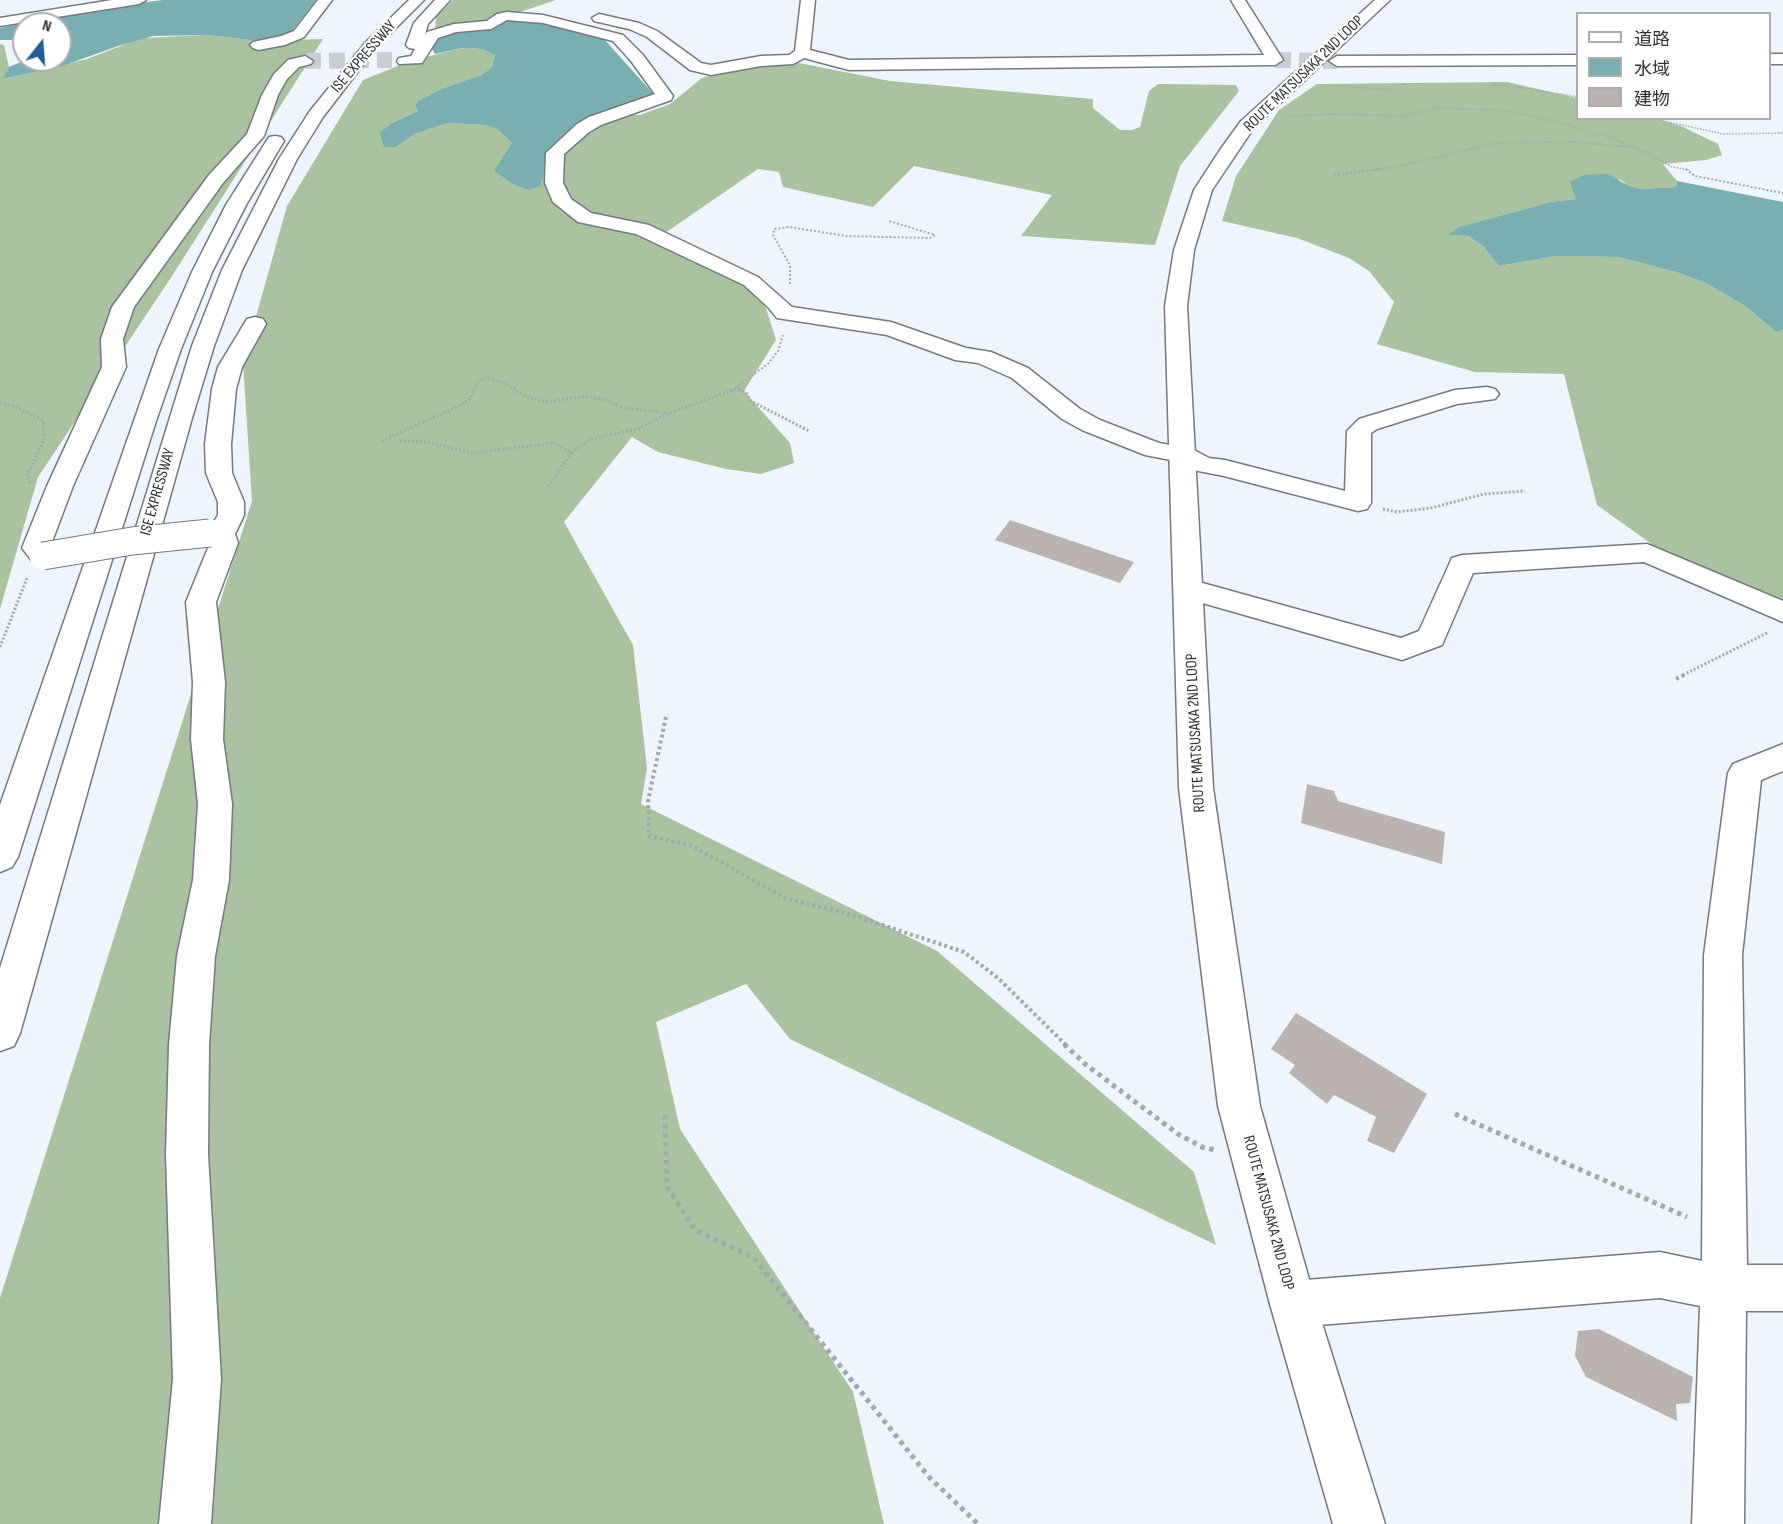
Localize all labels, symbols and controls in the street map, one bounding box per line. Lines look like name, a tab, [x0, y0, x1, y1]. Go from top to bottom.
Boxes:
north arrow	[12, 12, 72, 72]
street label: ROUTE MATSUSAKA 2ND LOOP	[1240, 12, 1368, 136]
legend	[1576, 12, 1771, 120]
text: N	[40, 16, 54, 37]
street label: ISE EXPRESSWAY	[327, 17, 401, 97]
text: 道路	[1634, 29, 1670, 50]
text: 水域	[1634, 59, 1670, 80]
text: 建物	[1634, 89, 1670, 110]
street label: ISE EXPRESSWAY	[136, 446, 180, 538]
street label: ROUTE MATSUSAKA 2ND LOOP	[1182, 653, 1210, 813]
street label: ROUTE MATSUSAKA 2ND LOOP	[1238, 1134, 1298, 1292]

